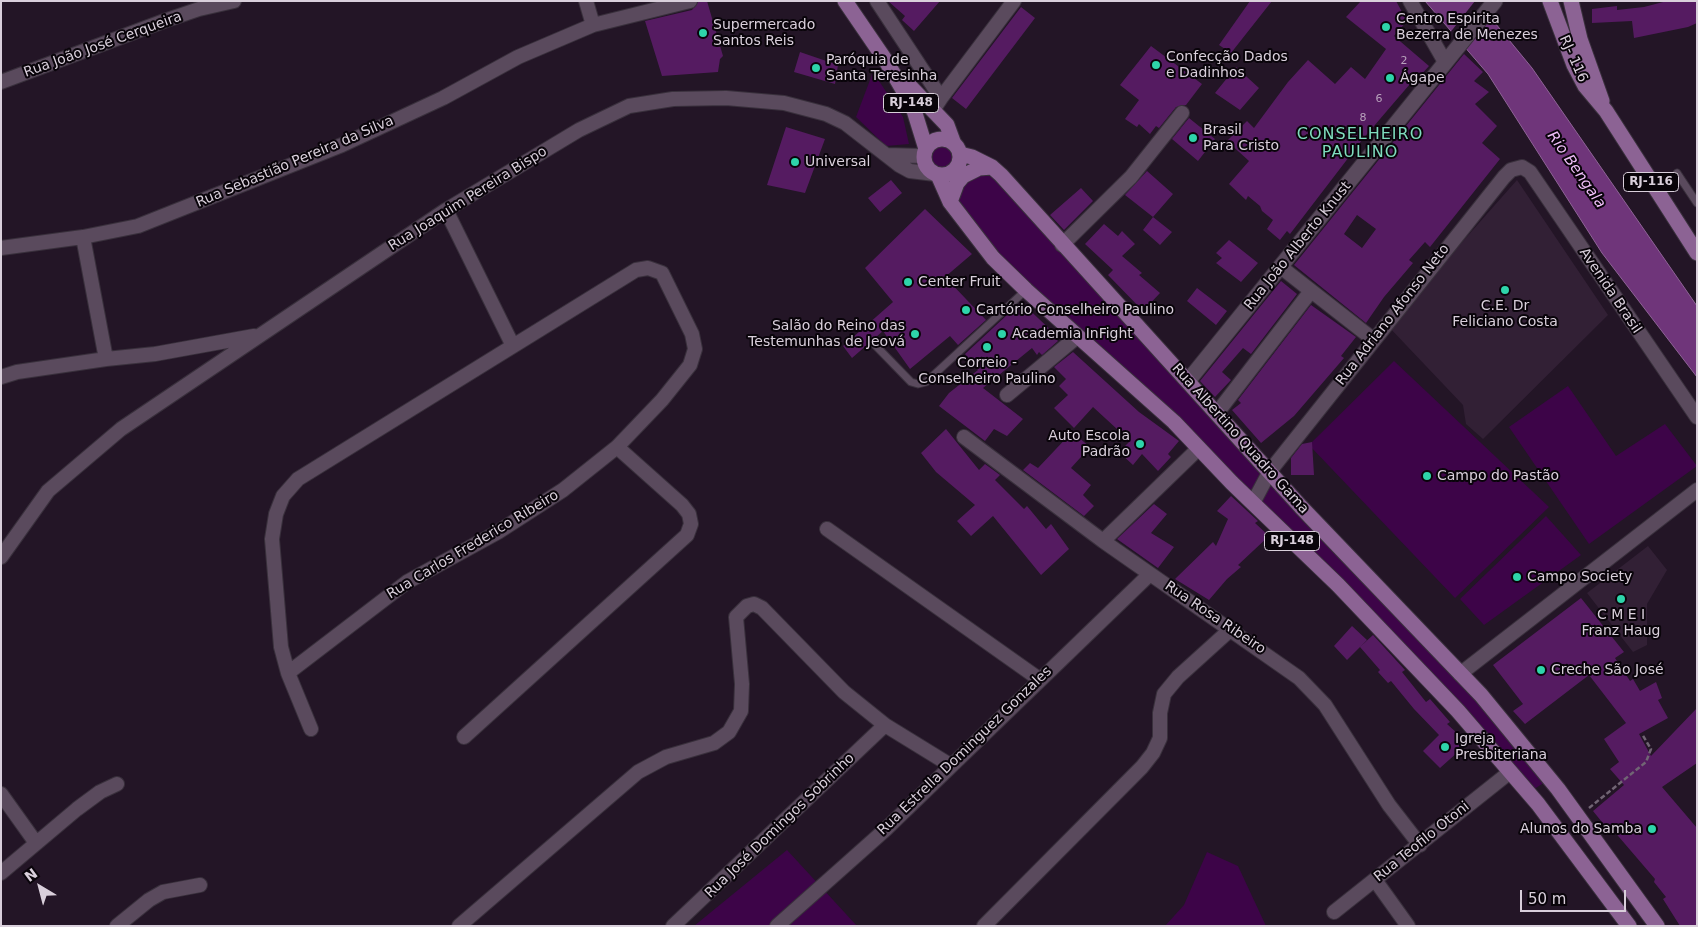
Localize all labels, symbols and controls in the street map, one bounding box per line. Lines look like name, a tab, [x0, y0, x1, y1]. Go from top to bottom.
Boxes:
street label: Rua João José Cerqueira	[22, 9, 184, 81]
place label: Centro Espirita Bezerra de Menezes	[1396, 11, 1538, 44]
place label: Supermercado Santos Reis	[713, 17, 815, 49]
marker: Centro Espirita Bezerra de Menezes	[1380, 21, 1392, 33]
marker: Supermercado Santos Reis	[697, 27, 709, 39]
street label: RJ- 116	[1555, 33, 1591, 85]
place label: Confecção Dados e Dadinhos	[1166, 49, 1288, 82]
place label: Paróquia de Santa Teresinha	[826, 52, 937, 84]
house number: 2	[1401, 54, 1407, 68]
marker: Confecção Dados e Dadinhos	[1150, 59, 1162, 71]
marker: Paróquia de Santa Teresinha	[810, 62, 822, 74]
place label: Ágape	[1400, 70, 1445, 86]
marker: Ágape	[1384, 72, 1396, 84]
house number: 6	[1376, 92, 1382, 106]
road number: RJ-148	[884, 94, 938, 112]
house number: 8	[1360, 111, 1366, 125]
street label: Rua Sebastião Pereira da Silva	[194, 113, 396, 211]
place label: Brasil Para Cristo	[1203, 122, 1279, 154]
district label: CONSELHEIRO PAULINO	[1295, 125, 1425, 163]
water label: Rio Bengala	[1543, 128, 1609, 212]
marker: Brasil Para Cristo	[1187, 132, 1199, 144]
street label: Rua Joaquim Pereira Bispo	[386, 143, 550, 255]
place label: Universal	[805, 154, 870, 170]
marker: Universal	[789, 156, 801, 168]
road number: RJ-116	[1624, 172, 1678, 192]
street label: Rua João Alberto Knust	[1241, 178, 1355, 314]
street label: Rua Adriano Afonso Neto	[1333, 241, 1453, 389]
street label: Avenida Brasil	[1575, 245, 1645, 337]
place label: Center Fruit	[918, 274, 1001, 290]
marker: Center Fruit	[902, 276, 914, 288]
marker: C.E. Dr Feliciano Costa	[1499, 284, 1511, 296]
place label: C.E. Dr Feliciano Costa	[1452, 298, 1558, 331]
place label: Cartório Conselheiro Paulino	[976, 302, 1174, 318]
marker: Cartório Conselheiro Paulino	[960, 304, 972, 316]
place label: Salão do Reino das Testemunhas de Jeová	[748, 318, 905, 351]
place label: Academia InFight	[1012, 326, 1133, 342]
marker: Salão do Reino das Testemunhas de Jeová	[909, 328, 921, 340]
marker: Academia InFight	[996, 328, 1008, 340]
marker: Correio - Conselheiro Paulino	[981, 341, 993, 353]
place label: Correio - Conselheiro Paulino	[918, 355, 1056, 388]
street label: Rua Albertino Quadro Gama	[1168, 360, 1312, 518]
place label: Auto Escola Padrão	[1048, 428, 1130, 461]
marker: Auto Escola Padrão	[1134, 438, 1146, 450]
place label: Campo do Pastão	[1437, 468, 1559, 484]
marker: Campo do Pastão	[1421, 470, 1433, 482]
street label: Rua Carlos Frederico Ribeiro	[384, 487, 562, 603]
road number: RJ-148	[1264, 532, 1320, 550]
place label: Campo Society	[1527, 569, 1632, 585]
marker: Campo Society	[1511, 571, 1523, 583]
street label: Rua Rosa Ribeiro	[1161, 578, 1269, 658]
marker: C M E I Franz Haug	[1615, 593, 1627, 605]
place label: C M E I Franz Haug	[1582, 607, 1660, 640]
place label: Creche São José	[1551, 662, 1664, 678]
street label: Rua Estrella Dominguez Gonzales	[874, 663, 1056, 839]
marker: Creche São José	[1535, 664, 1547, 676]
place label: Igreja Presbiteriana	[1455, 731, 1547, 764]
marker: Igreja Presbiteriana	[1439, 741, 1451, 753]
street label: Rua José Domingos Sobrinho	[702, 750, 858, 902]
street label: Rua Teofilo Otoni	[1371, 798, 1473, 886]
place label: Alunos do Samba	[1520, 821, 1642, 837]
marker: Alunos do Samba	[1646, 823, 1658, 835]
north arrow	[15, 862, 65, 912]
text: N	[21, 865, 40, 885]
scale bar	[1523, 880, 1629, 912]
text: 50 m	[1528, 890, 1566, 908]

